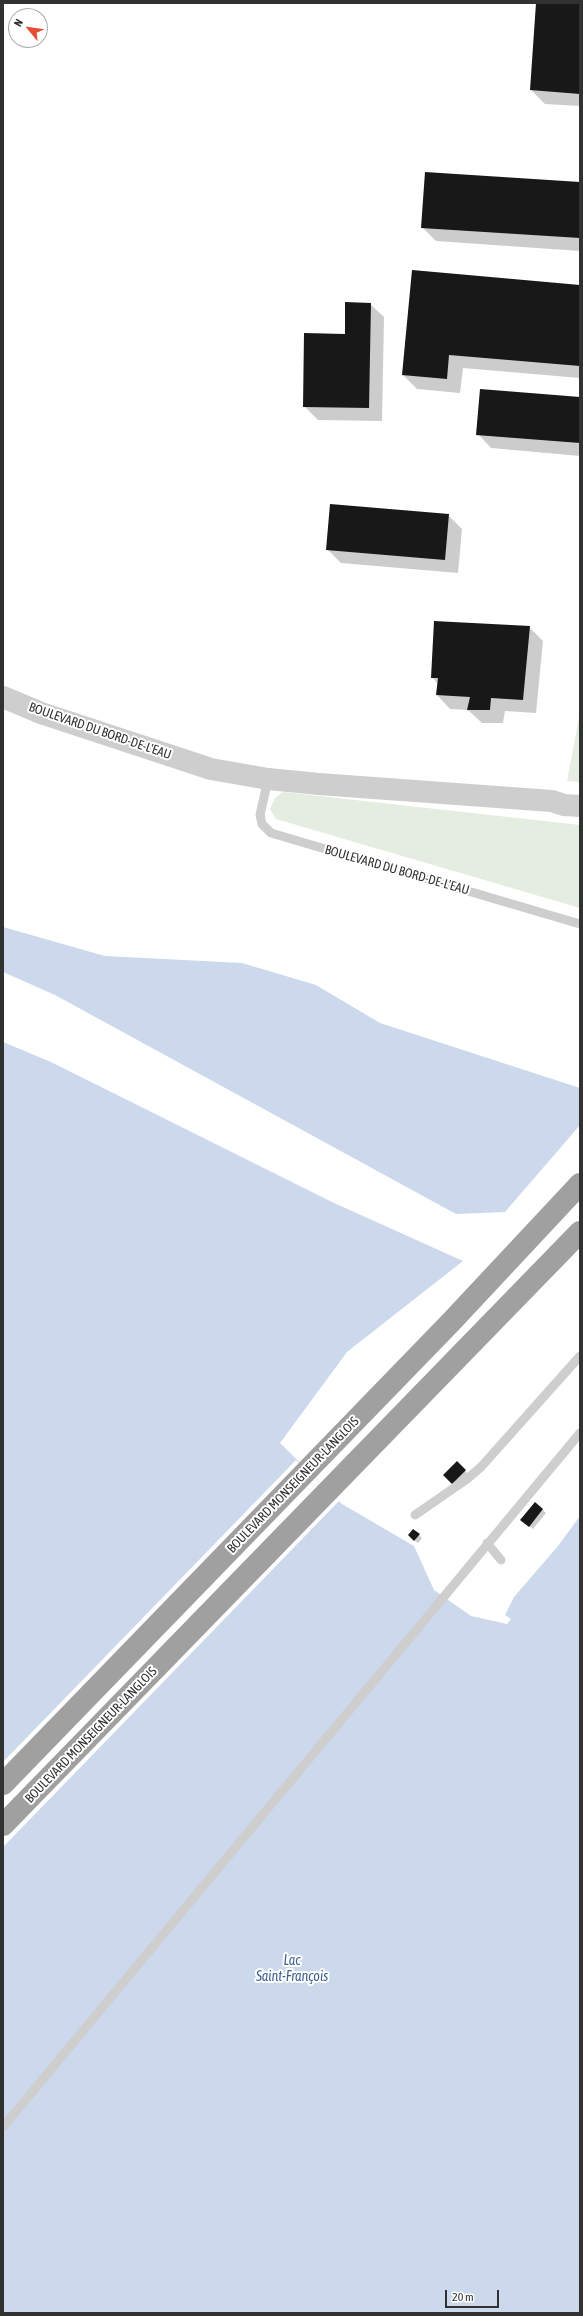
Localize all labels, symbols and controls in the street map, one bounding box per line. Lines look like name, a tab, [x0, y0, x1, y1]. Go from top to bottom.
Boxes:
north arrow	[8, 8, 48, 48]
text: N	[12, 17, 25, 28]
street label: BOULEVARD DU BORD-DE-L'EAU	[27, 699, 173, 763]
street label: BOULEVARD DU BORD-DE-L'EAU	[323, 842, 471, 898]
street label: BOULEVARD MONSEIGNEUR-LANGLOIS	[224, 1414, 362, 1556]
street label: BOULEVARD MONSEIGNEUR-LANGLOIS	[22, 1664, 160, 1806]
water label: Lac Saint-François	[256, 1953, 328, 1986]
scale bar	[447, 2282, 501, 2308]
text: 20 m	[452, 2290, 474, 2304]

